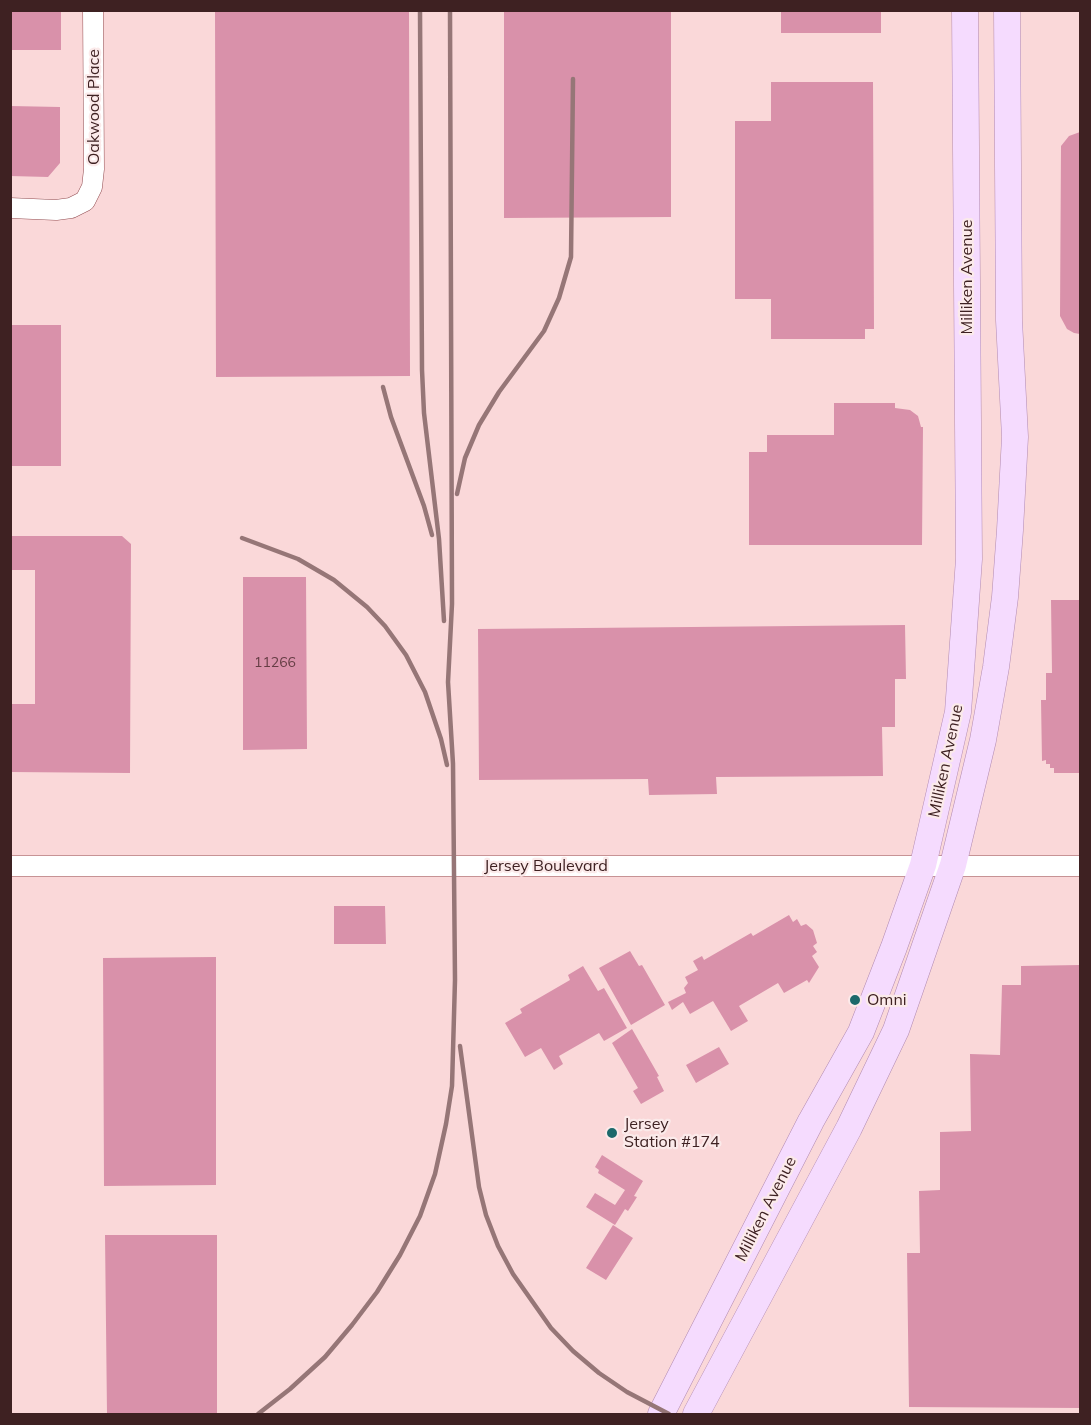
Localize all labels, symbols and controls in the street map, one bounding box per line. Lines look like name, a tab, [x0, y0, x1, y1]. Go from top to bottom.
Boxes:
street label: Oakwood Place	[84, 49, 104, 165]
street label: Milliken Avenue	[957, 220, 977, 334]
house number: 11266	[254, 655, 296, 671]
street label: Milliken Avenue	[925, 703, 967, 819]
street label: Jersey Boulevard	[484, 856, 608, 876]
place label: Omni	[867, 990, 907, 1010]
marker: Omni	[848, 993, 862, 1007]
place label: Jersey Station #174	[624, 1114, 720, 1152]
marker: Jersey Station #174	[605, 1126, 619, 1140]
street label: Milliken Avenue	[731, 1153, 801, 1265]

